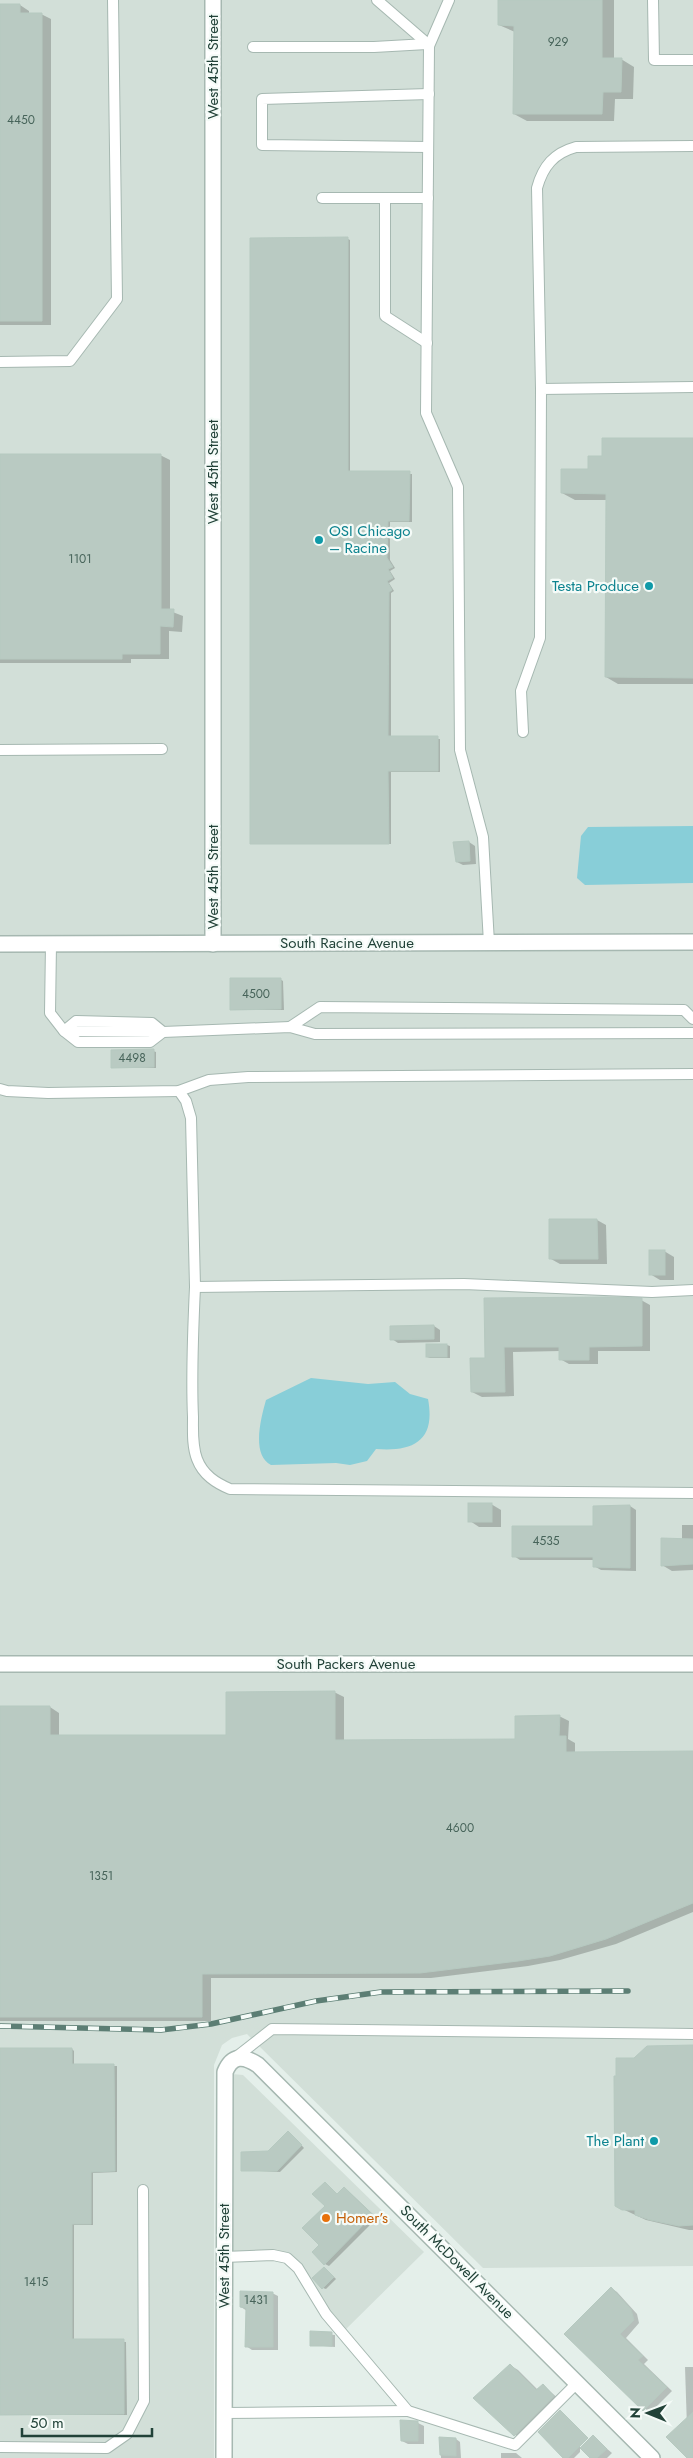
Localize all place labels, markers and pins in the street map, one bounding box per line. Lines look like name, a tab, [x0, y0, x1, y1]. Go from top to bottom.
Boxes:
place label: OSI Chicago – Racine	[329, 520, 410, 559]
marker: OSI Chicago – Racine	[313, 534, 325, 546]
place label: Testa Produce	[552, 575, 639, 597]
marker: Testa Produce	[643, 580, 655, 592]
place label: The Plant	[587, 2130, 644, 2152]
marker: The Plant	[648, 2135, 660, 2147]
place label: Homer’s	[336, 2207, 388, 2229]
marker: Homer’s	[320, 2212, 332, 2224]

